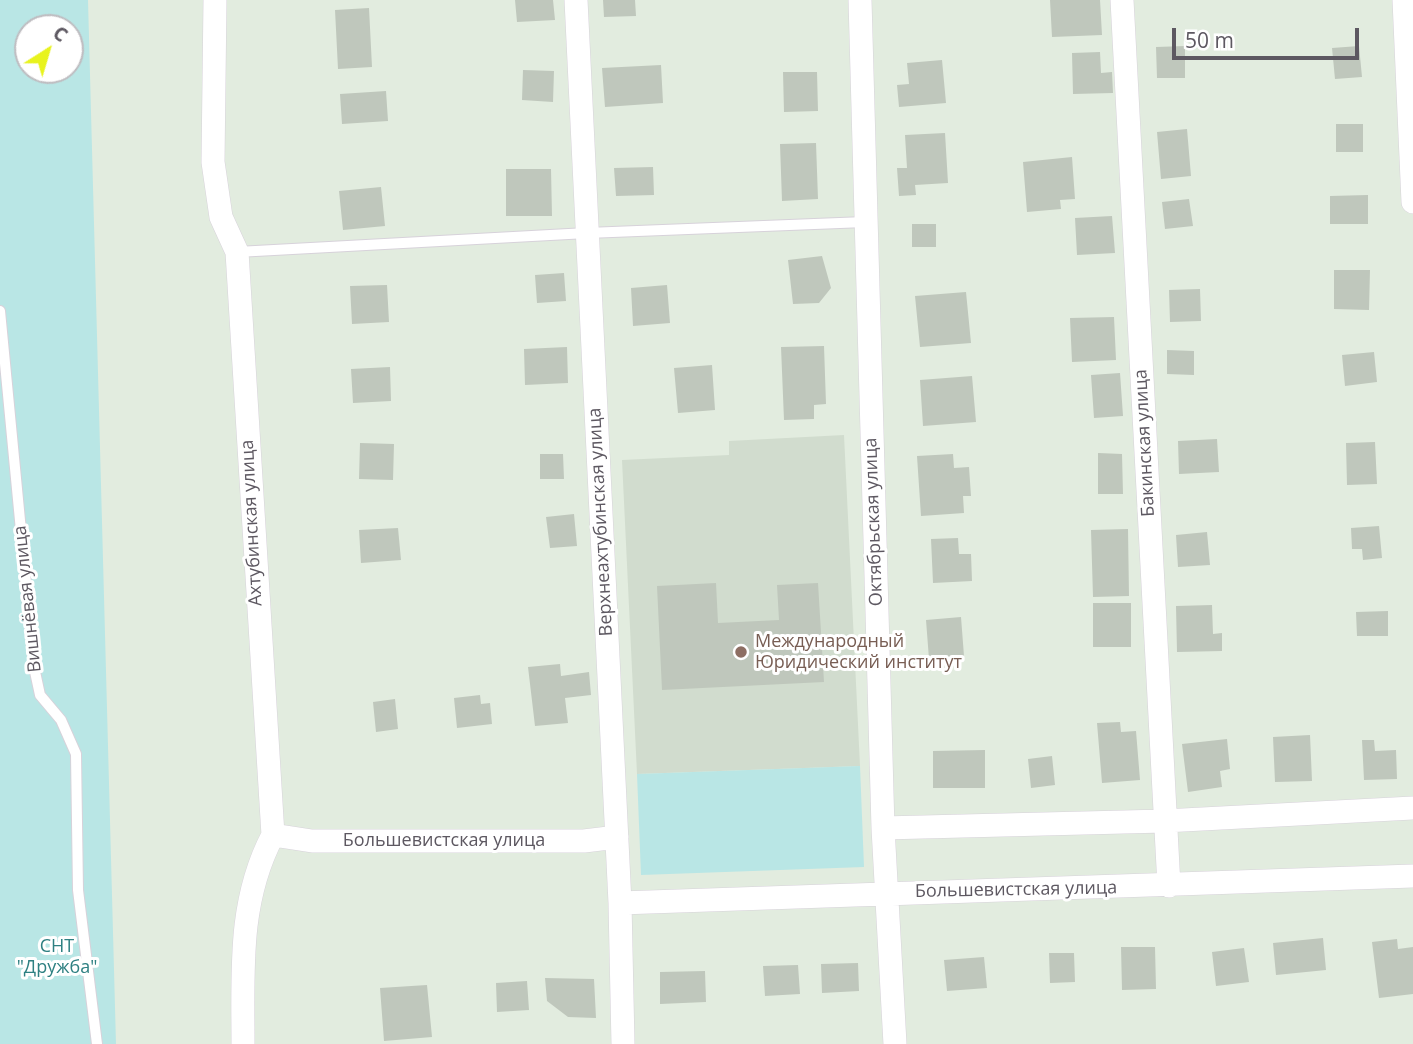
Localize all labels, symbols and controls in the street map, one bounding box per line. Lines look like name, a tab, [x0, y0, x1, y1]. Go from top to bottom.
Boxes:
north arrow	[14, 14, 84, 84]
scale bar	[1175, 14, 1362, 58]
text: С	[48, 20, 73, 48]
text: 50 m	[1185, 26, 1234, 54]
street label: Бакинская улица	[1130, 369, 1160, 517]
street label: Верхнеахтубинская улица	[584, 407, 618, 637]
street label: Октябрьская улица	[860, 437, 888, 607]
street label: Ахтубинская улица	[237, 439, 267, 607]
street label: Вишнёвая улица	[10, 524, 46, 674]
place label: Международный Юридический институт	[755, 631, 962, 674]
marker: Международный Юридический институт	[733, 644, 749, 660]
street label: Большевистская улица	[343, 830, 545, 852]
street label: Большевистская улица	[915, 877, 1117, 903]
park label: СНТ "Дружба"	[17, 936, 97, 978]

